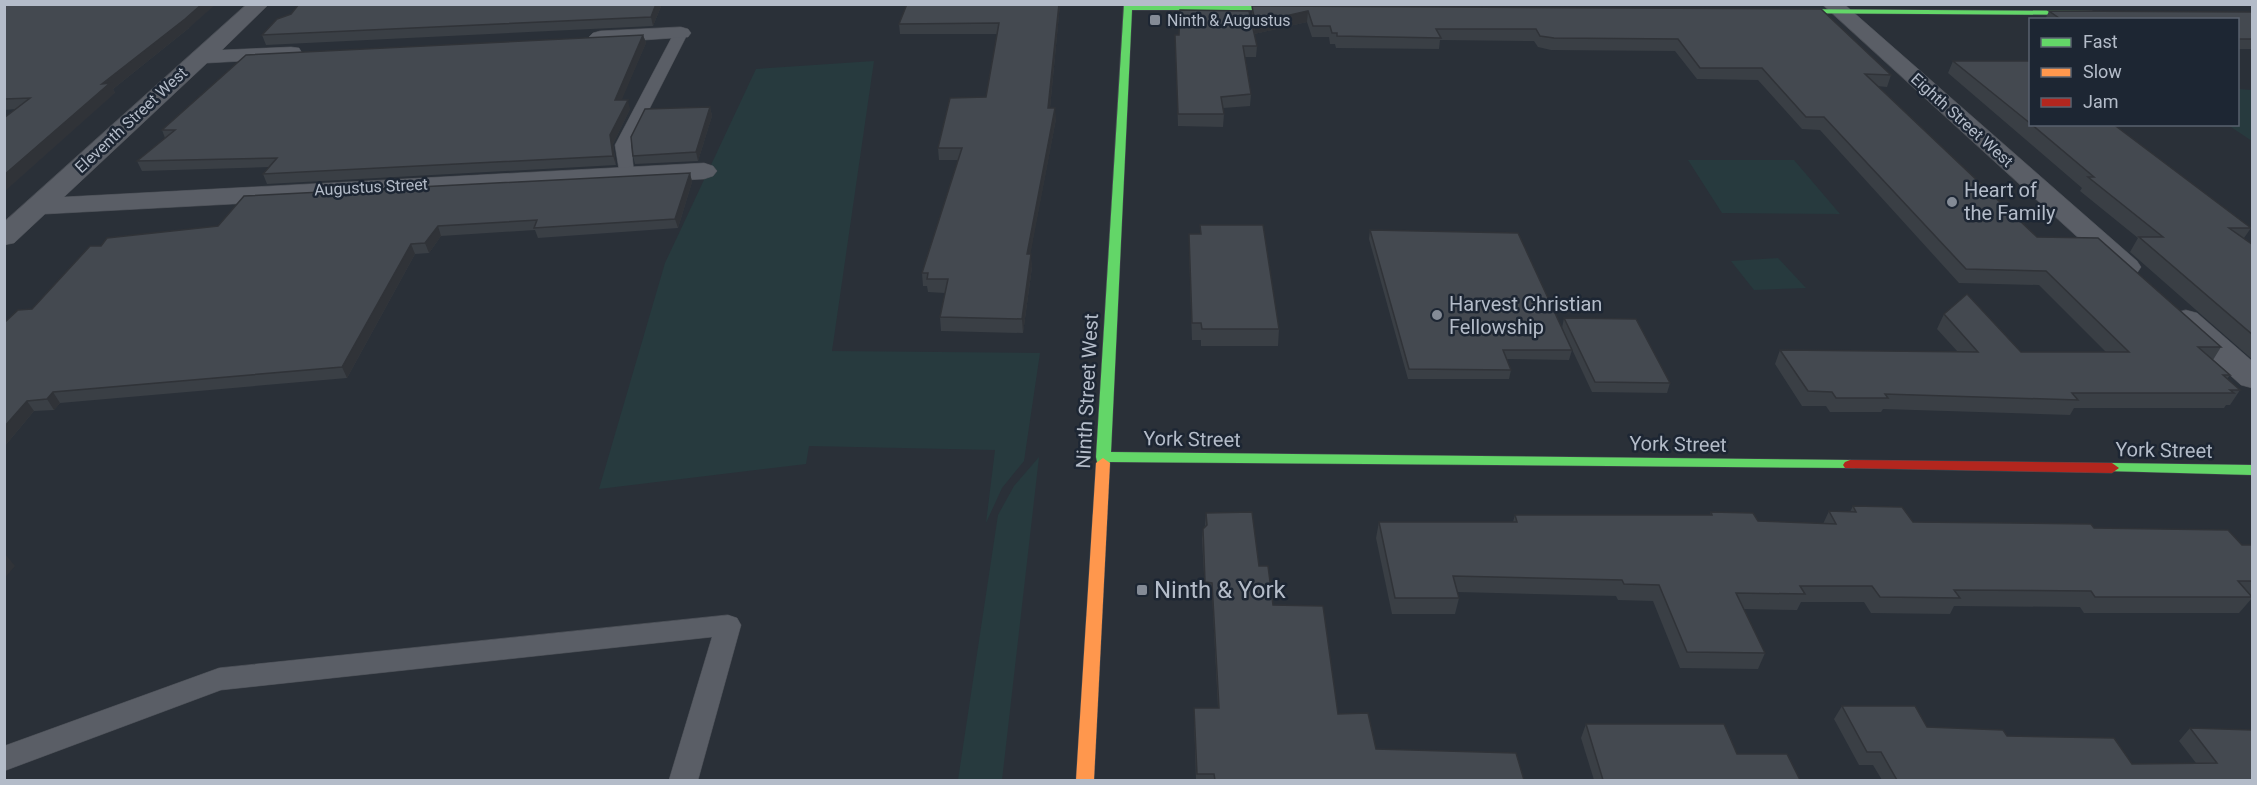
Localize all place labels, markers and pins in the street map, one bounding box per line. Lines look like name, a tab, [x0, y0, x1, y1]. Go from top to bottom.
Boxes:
place label: Ninth & Augustus	[1167, 11, 1291, 30]
marker: Ninth & Augustus	[1148, 13, 1162, 27]
place label: Heart of the Family	[1964, 178, 2056, 225]
marker: Heart of the Family	[1945, 195, 1959, 209]
place label: Harvest Christian Fellowship	[1449, 292, 1602, 339]
marker: Harvest Christian Fellowship	[1430, 308, 1444, 322]
place label: Ninth & York	[1154, 576, 1287, 604]
marker: Ninth & York	[1135, 583, 1149, 597]

